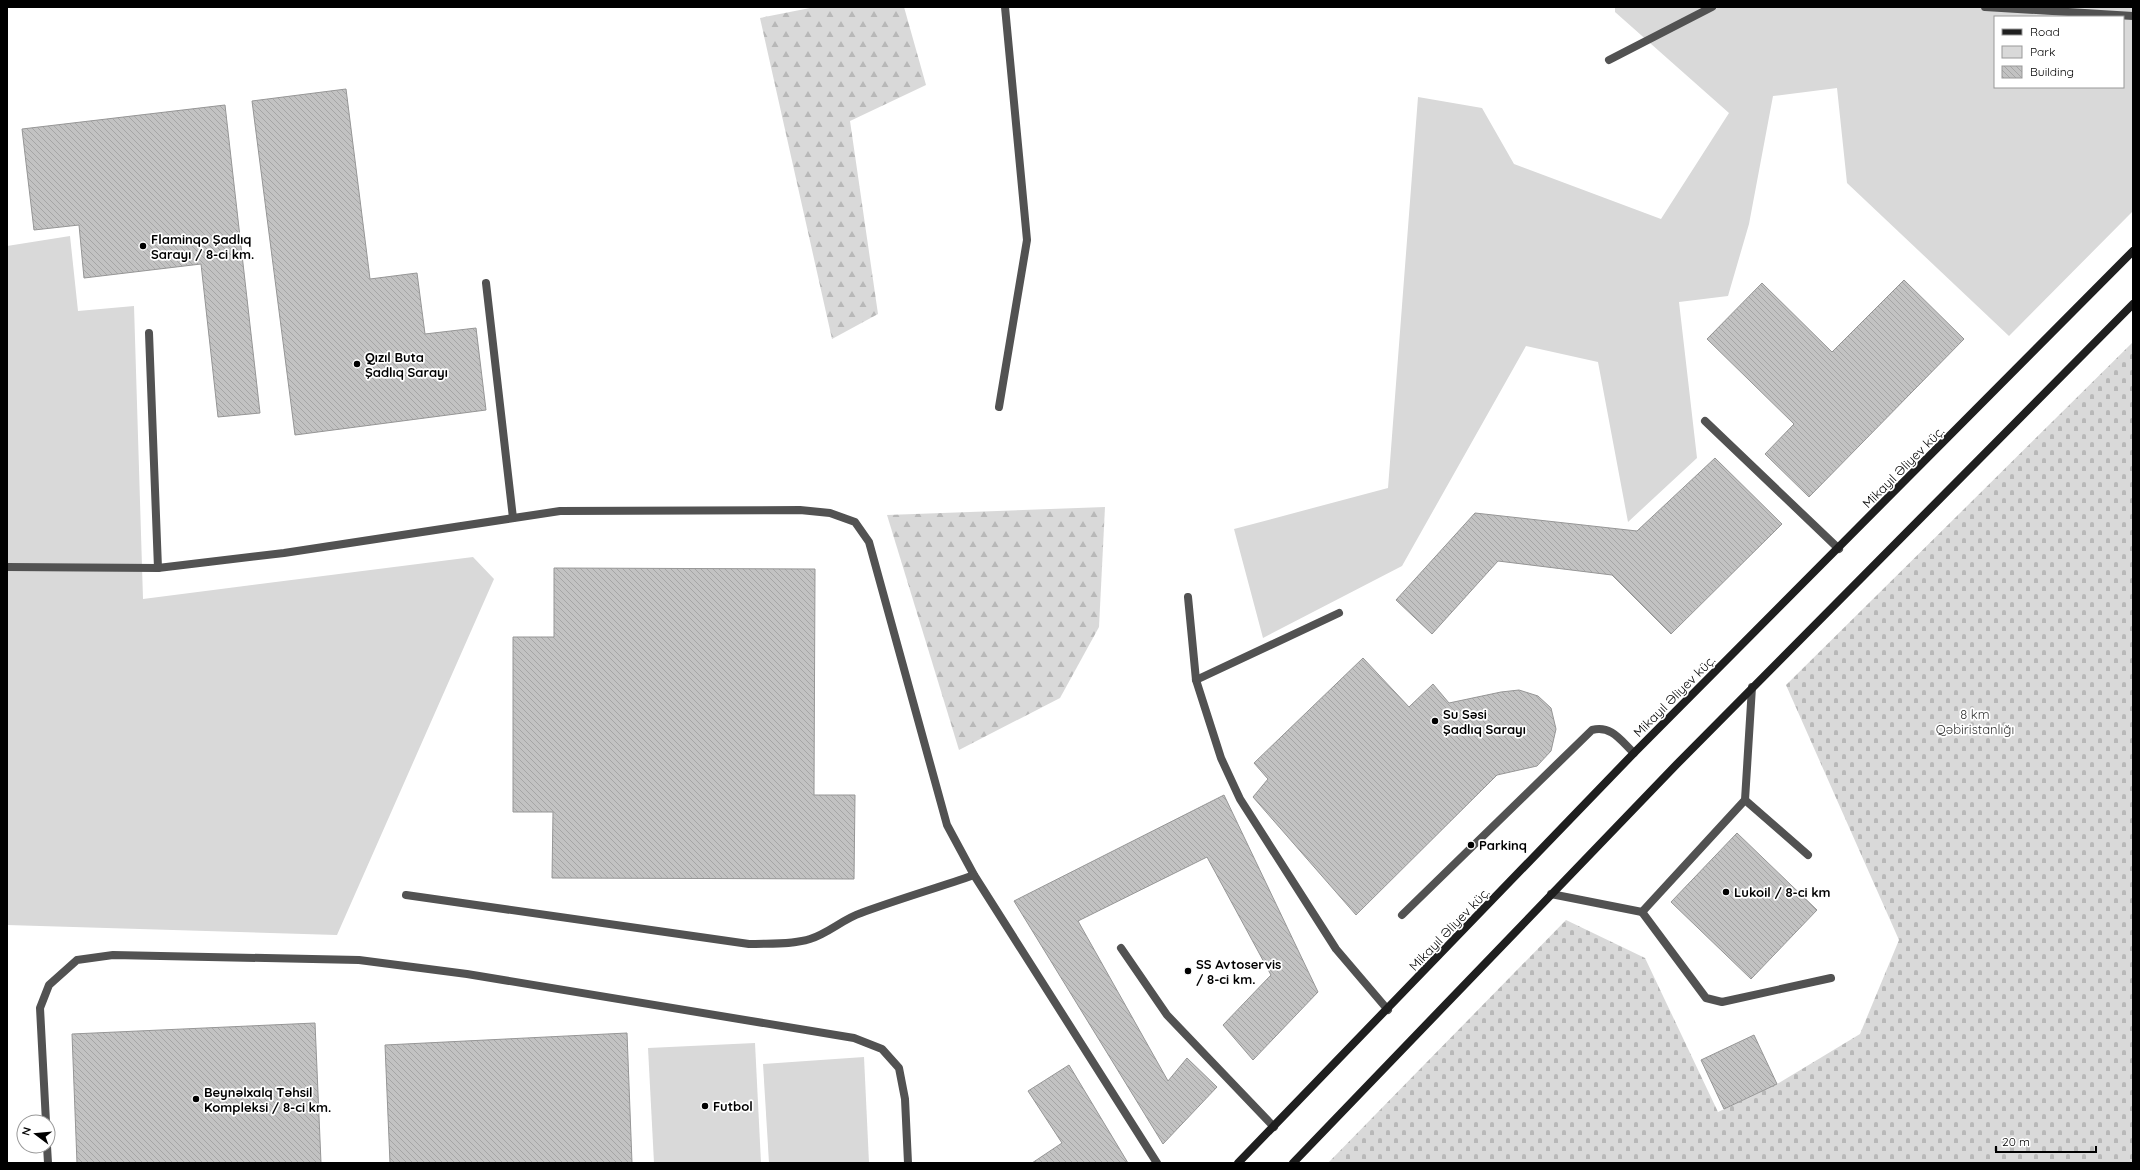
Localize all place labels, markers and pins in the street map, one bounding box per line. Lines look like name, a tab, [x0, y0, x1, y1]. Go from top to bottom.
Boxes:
place label: Flaminqo Şadlıq Sarayı / 8-ci km.	[151, 231, 254, 262]
marker: Flaminqo Şadlıq Sarayı / 8-ci km.	[138, 241, 148, 251]
place label: Qızıl Buta Şadlıq Sarayı	[365, 349, 448, 380]
marker: Qızıl Buta Şadlıq Sarayı	[352, 359, 362, 369]
place label: Su Səsi Şadlıq Sarayı	[1443, 706, 1526, 737]
marker: Su Səsi Şadlıq Sarayı	[1430, 716, 1440, 726]
place label: Parkinq	[1479, 837, 1527, 853]
marker: Parkinq	[1466, 840, 1476, 850]
place label: Lukoil / 8-ci km	[1734, 884, 1831, 900]
marker: Lukoil / 8-ci km	[1721, 887, 1731, 897]
place label: SS Avtoservis / 8-ci km.	[1196, 956, 1281, 987]
marker: SS Avtoservis / 8-ci km.	[1183, 966, 1193, 976]
place label: Beynəlxalq Təhsil Kompleksi / 8-ci km.	[204, 1084, 331, 1115]
marker: Beynəlxalq Təhsil Kompleksi / 8-ci km.	[191, 1094, 201, 1104]
place label: Futbol	[713, 1098, 753, 1114]
marker: Futbol	[700, 1101, 710, 1111]

